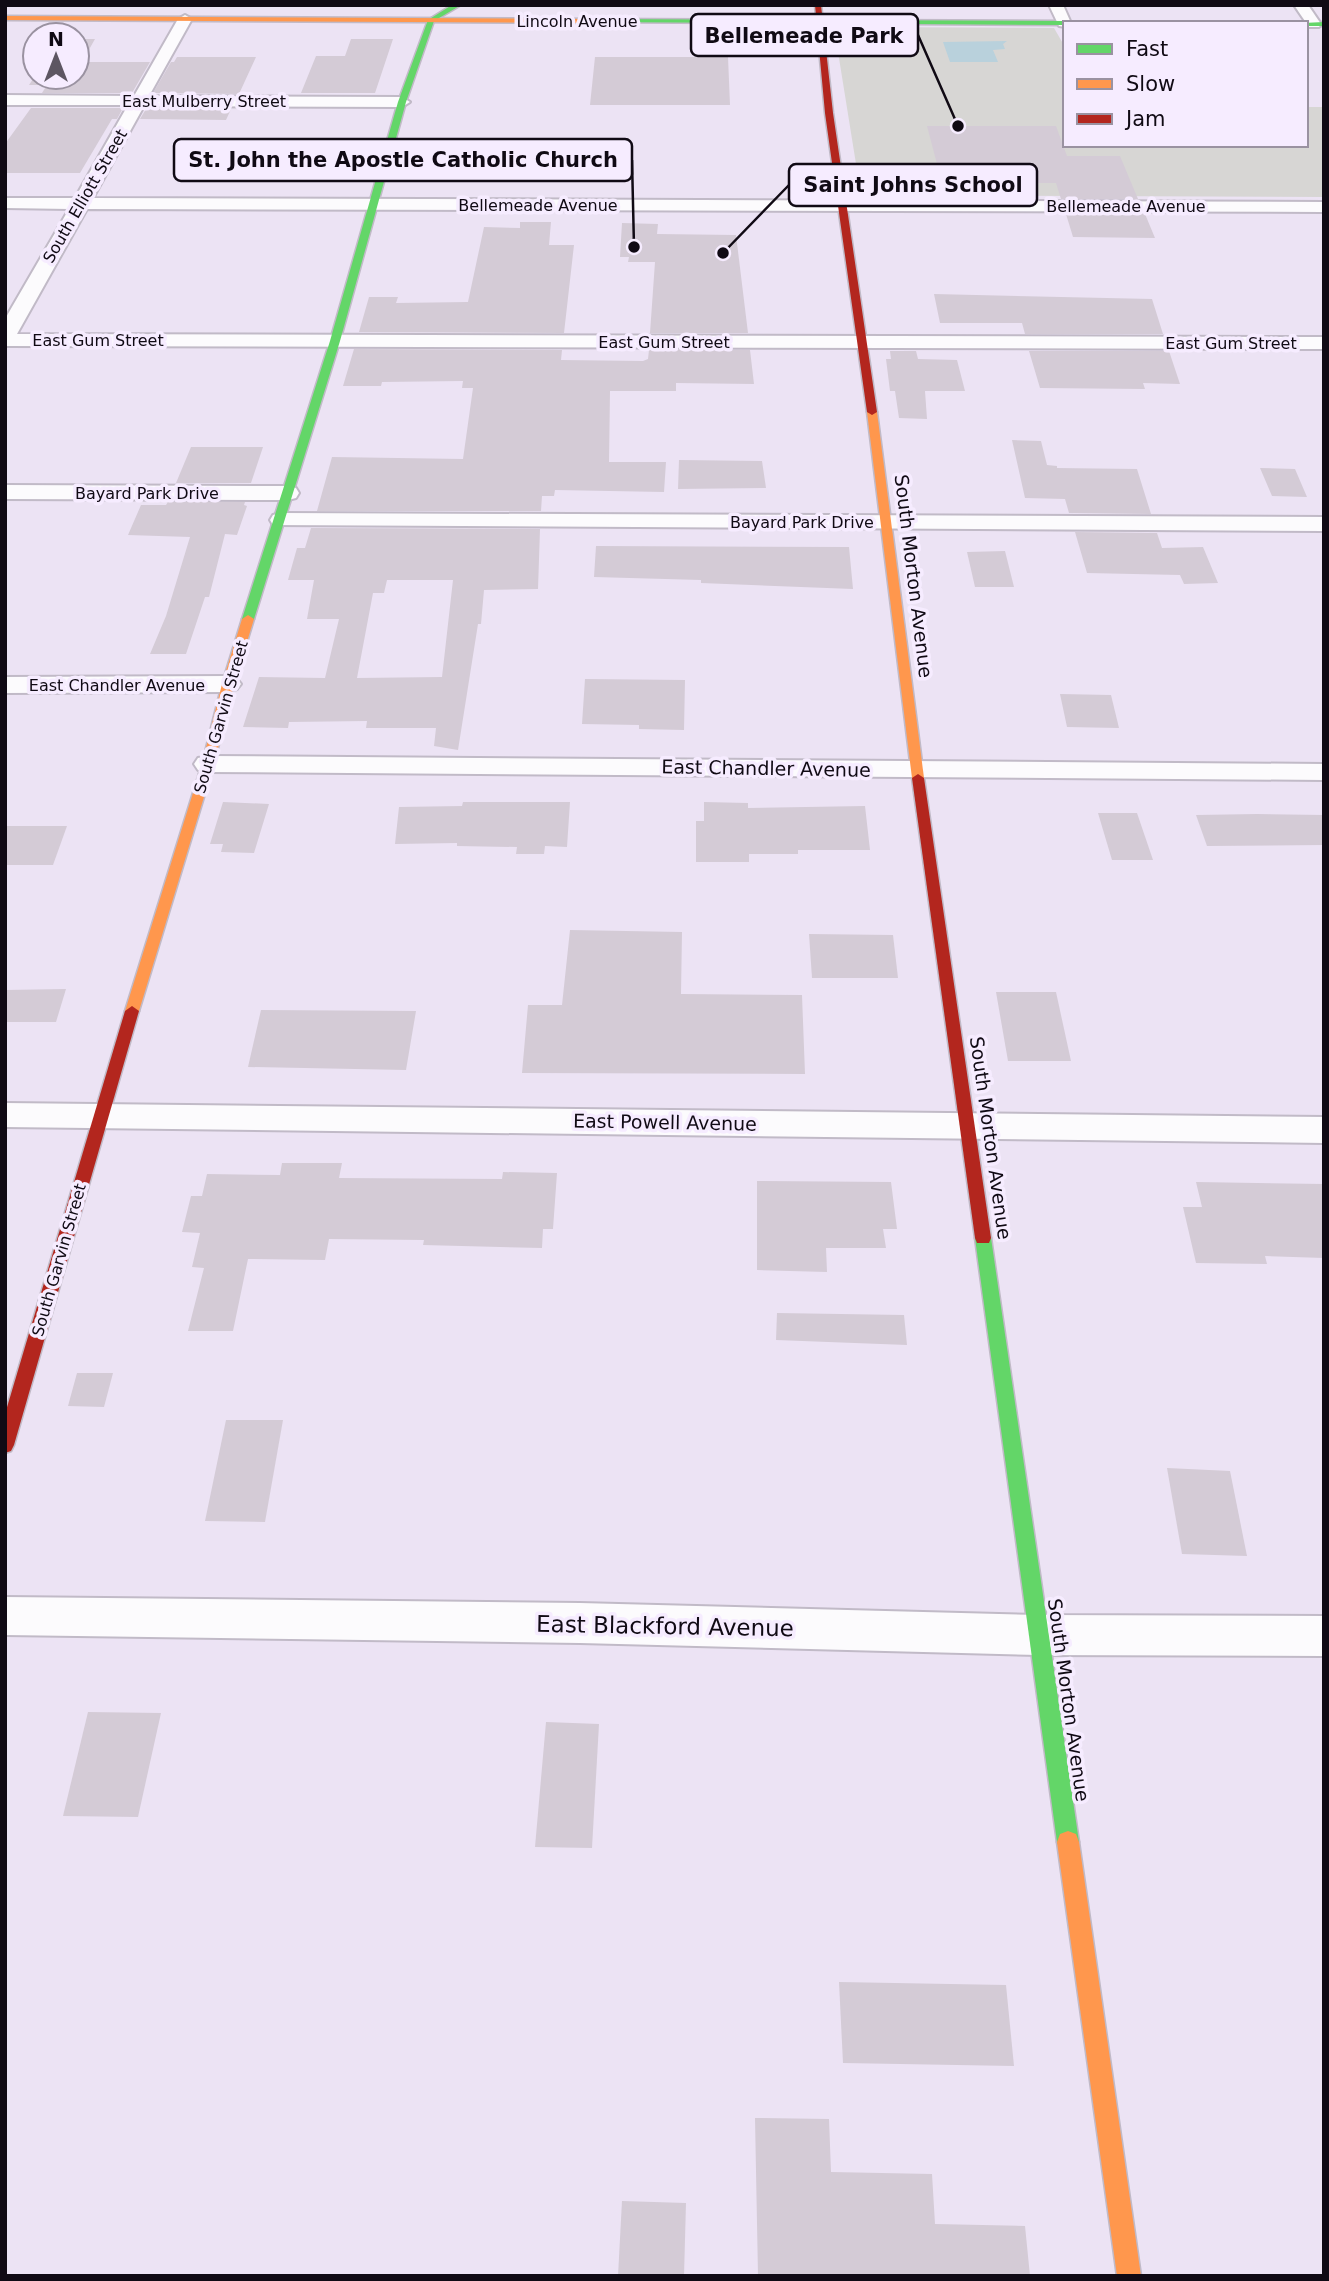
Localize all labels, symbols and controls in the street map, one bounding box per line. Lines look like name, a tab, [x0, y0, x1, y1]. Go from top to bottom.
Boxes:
street label: Lincoln Avenue	[516, 12, 638, 31]
callout: Bellemeade Park	[691, 14, 918, 56]
north arrow	[21, 21, 91, 91]
legend	[1063, 21, 1308, 147]
text: Bellemeade Park	[704, 24, 905, 48]
text: N	[48, 28, 64, 50]
text: Fast	[1126, 37, 1168, 61]
text: Slow	[1126, 72, 1175, 96]
street label: East Mulberry Street	[122, 92, 286, 111]
text: Jam	[1124, 107, 1166, 131]
street label: South Elliott Street	[39, 126, 131, 266]
callout: St. John the Apostle Catholic Church	[174, 139, 632, 181]
text: St. John the Apostle Catholic Church	[188, 148, 618, 172]
callout: Saint Johns School	[789, 164, 1037, 206]
text: Saint Johns School	[803, 173, 1023, 197]
street label: Bellemeade Avenue	[458, 196, 618, 215]
street label: Bellemeade Avenue	[1046, 197, 1206, 216]
street label: East Gum Street	[32, 331, 164, 350]
street label: East Gum Street	[598, 333, 730, 352]
street label: East Gum Street	[1165, 334, 1297, 353]
street label: South Morton Avenue	[891, 473, 937, 679]
street label: Bayard Park Drive	[75, 484, 219, 503]
street label: Bayard Park Drive	[730, 513, 874, 532]
street label: South Garvin Street	[190, 638, 252, 796]
street label: East Chandler Avenue	[29, 676, 205, 695]
street label: East Chandler Avenue	[661, 755, 871, 781]
street label: South Morton Avenue	[966, 1035, 1016, 1241]
street label: East Powell Avenue	[573, 1109, 757, 1135]
street label: South Garvin Street	[28, 1181, 90, 1339]
street label: South Morton Avenue	[1044, 1597, 1094, 1803]
street label: East Blackford Avenue	[536, 1611, 794, 1641]

